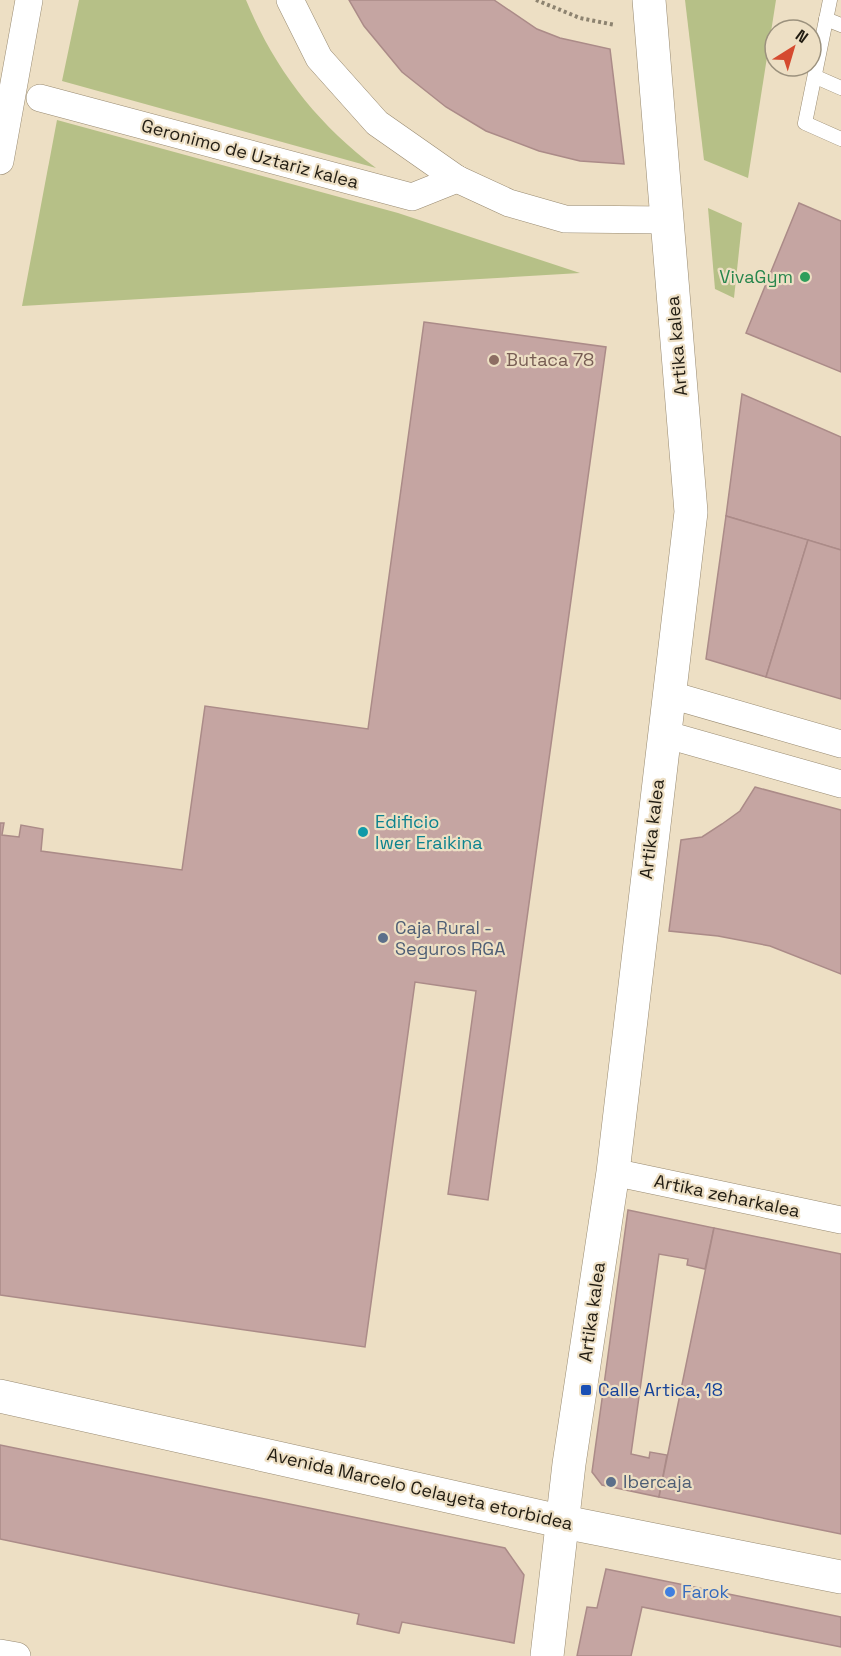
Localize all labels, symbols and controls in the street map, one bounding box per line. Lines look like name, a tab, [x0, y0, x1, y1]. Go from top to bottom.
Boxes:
north arrow	[763, 18, 823, 78]
text: N	[791, 25, 812, 48]
street label: Geronimo de Uztariz kalea	[139, 113, 361, 194]
place label: VivaGym	[719, 265, 793, 288]
marker: VivaGym	[798, 270, 812, 284]
street label: Artika kalea	[661, 295, 692, 397]
place label: Butaca 78	[506, 348, 594, 371]
marker: Butaca 78	[487, 353, 501, 367]
street label: Artika kalea	[634, 778, 669, 880]
place label: Edificio Iwer Eraikina	[375, 810, 483, 854]
marker: Edificio Iwer Eraikina	[356, 825, 370, 839]
place label: Caja Rural - Seguros RGA	[395, 916, 506, 960]
marker: Caja Rural - Seguros RGA	[376, 931, 390, 945]
street label: Artika zeharkalea	[652, 1169, 802, 1222]
street label: Artika kalea	[573, 1261, 610, 1363]
place label: Calle Artica, 18	[598, 1378, 723, 1401]
marker: Calle Artica, 18	[579, 1383, 593, 1397]
street label: Avenida Marcelo Celayeta etorbidea	[265, 1442, 575, 1535]
place label: Ibercaja	[623, 1470, 692, 1493]
marker: Ibercaja	[604, 1475, 618, 1489]
place label: Farok	[682, 1580, 730, 1603]
marker: Farok	[663, 1585, 677, 1599]

